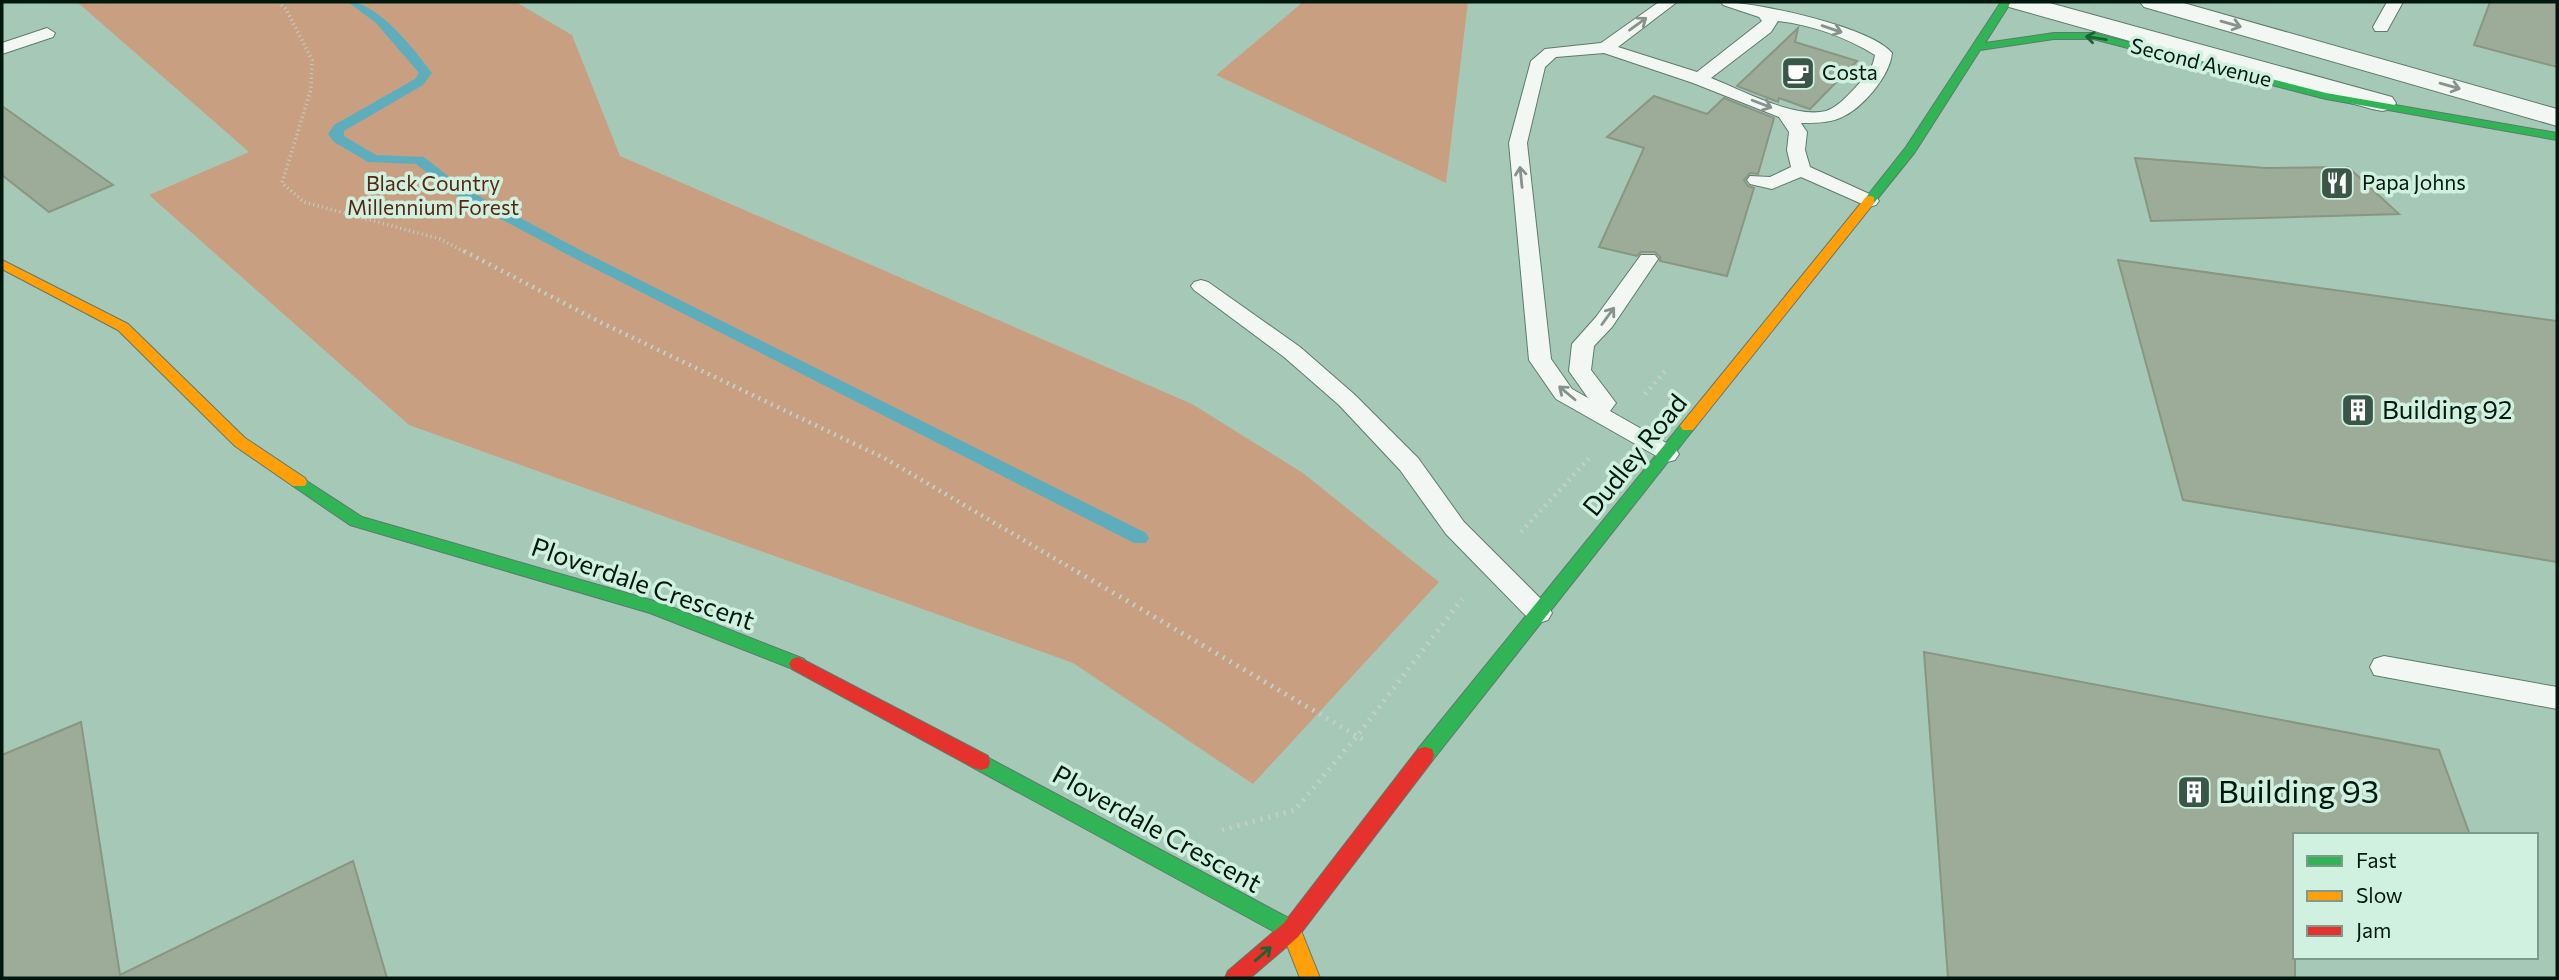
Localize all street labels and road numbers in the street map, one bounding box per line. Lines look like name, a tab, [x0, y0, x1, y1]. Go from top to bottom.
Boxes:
street label: Second Avenue	[2128, 32, 2274, 91]
street label: Dudley Road	[1575, 387, 1692, 521]
street label: Ploverdale Crescent	[528, 530, 759, 635]
street label: Ploverdale Crescent	[1048, 757, 1268, 898]

